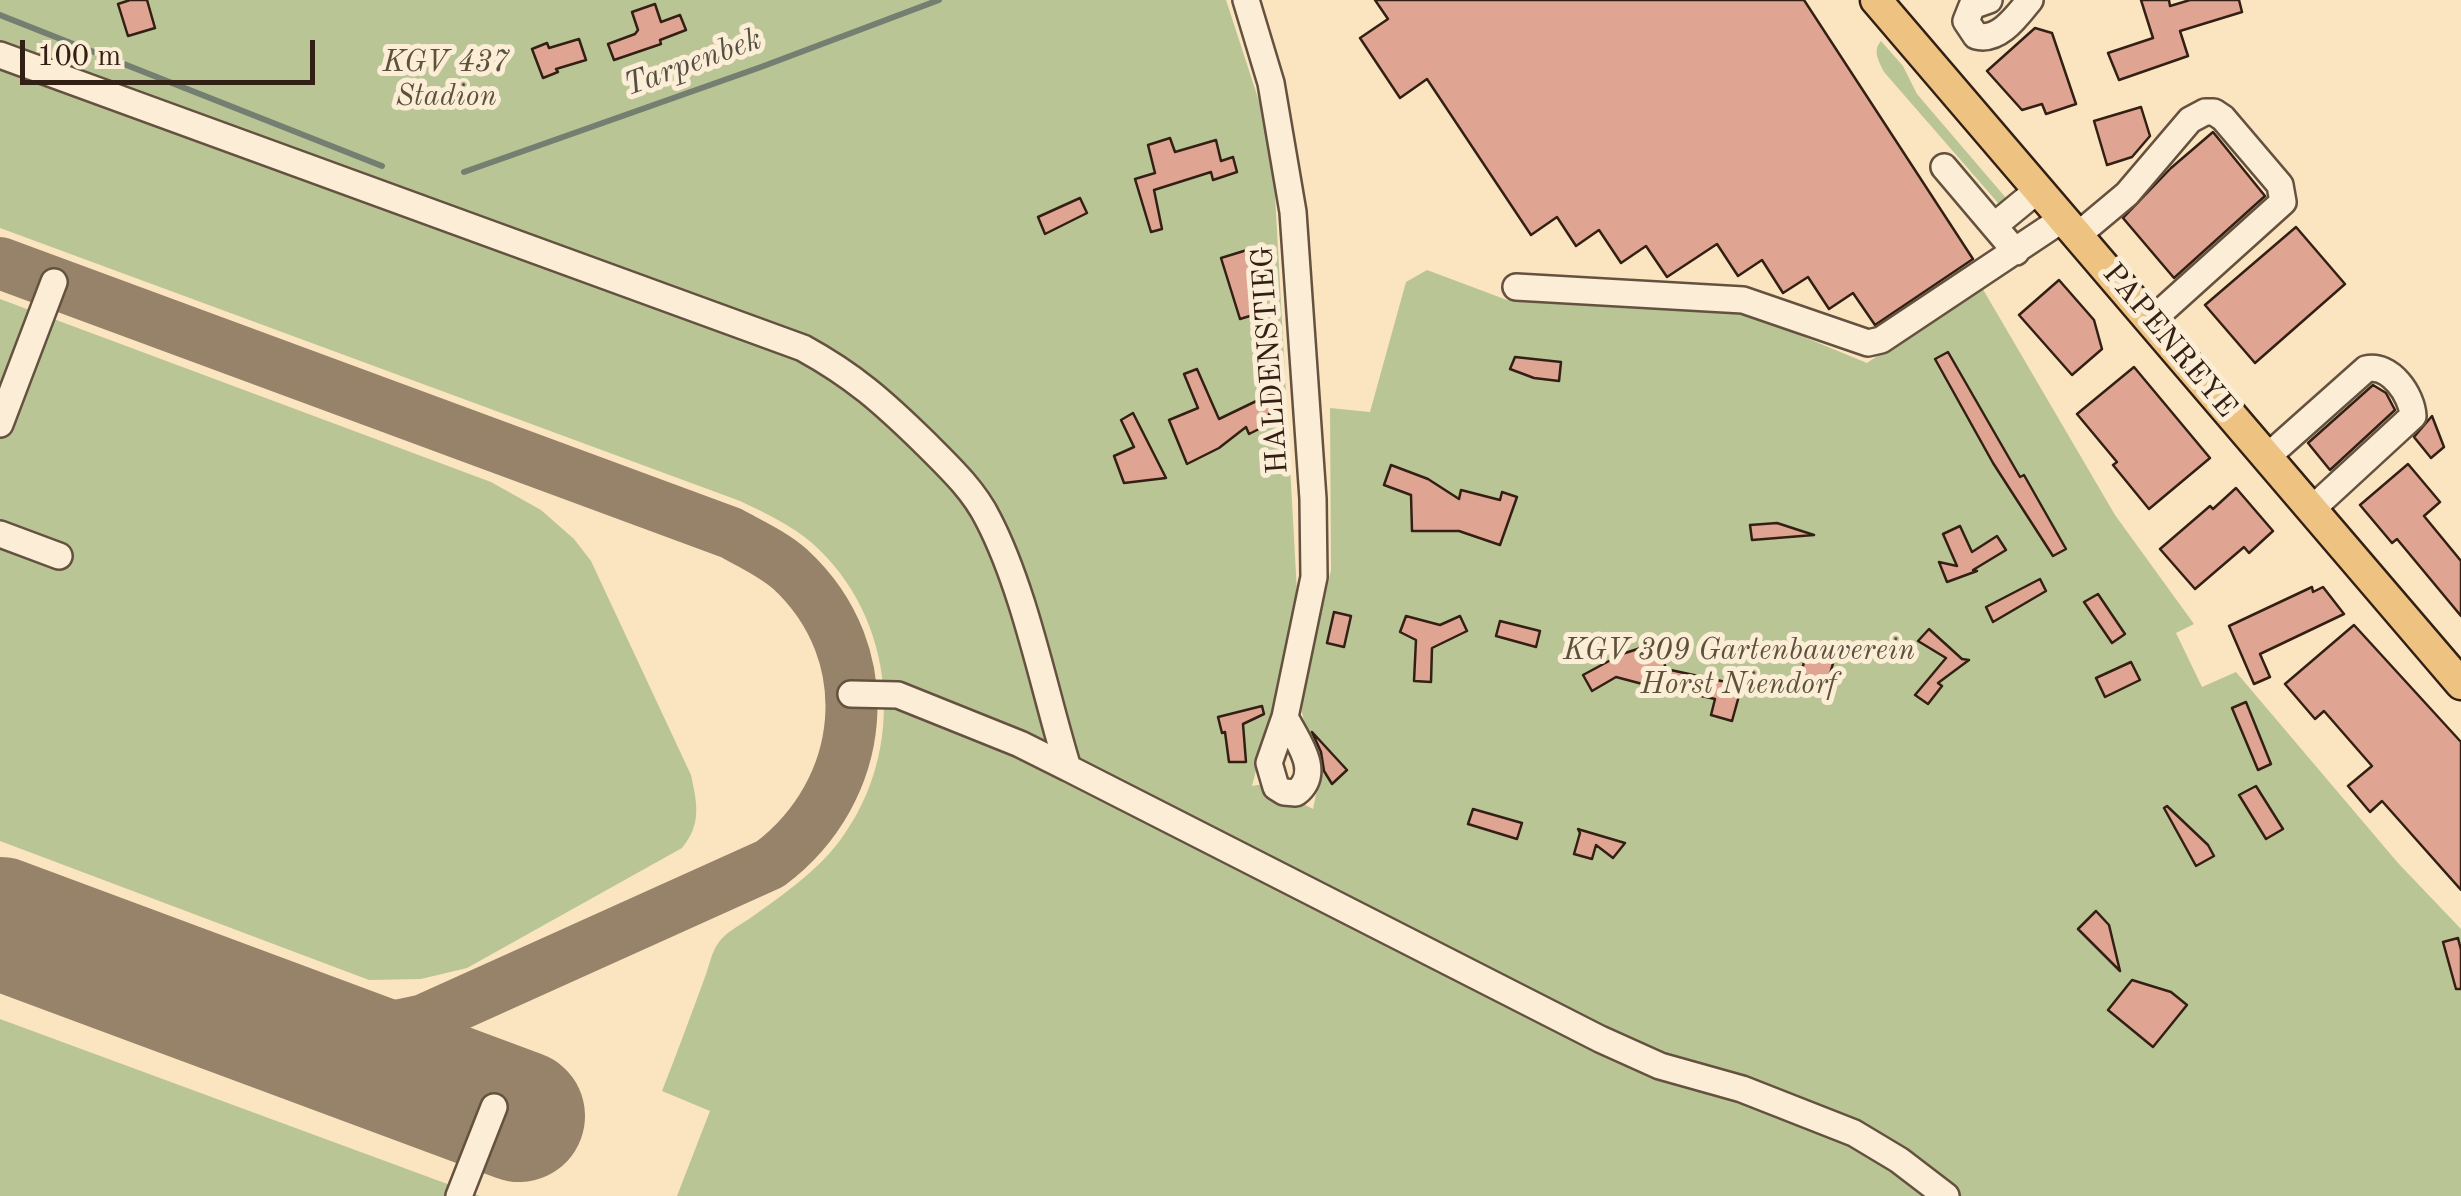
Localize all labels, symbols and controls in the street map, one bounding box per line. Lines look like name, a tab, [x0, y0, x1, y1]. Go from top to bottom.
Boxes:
scale bar	[25, 20, 320, 82]
water label: Tarpenbek	[619, 20, 767, 106]
text: 100 m	[37, 42, 121, 72]
park label: KGV 437 Stadion	[383, 45, 509, 116]
street label: HALDENSTIEG	[1245, 245, 1297, 475]
street label: PAPENREYE	[2094, 257, 2244, 425]
park label: KGV 309 Gartenbauverein Horst Niendorf	[1563, 633, 1915, 704]

